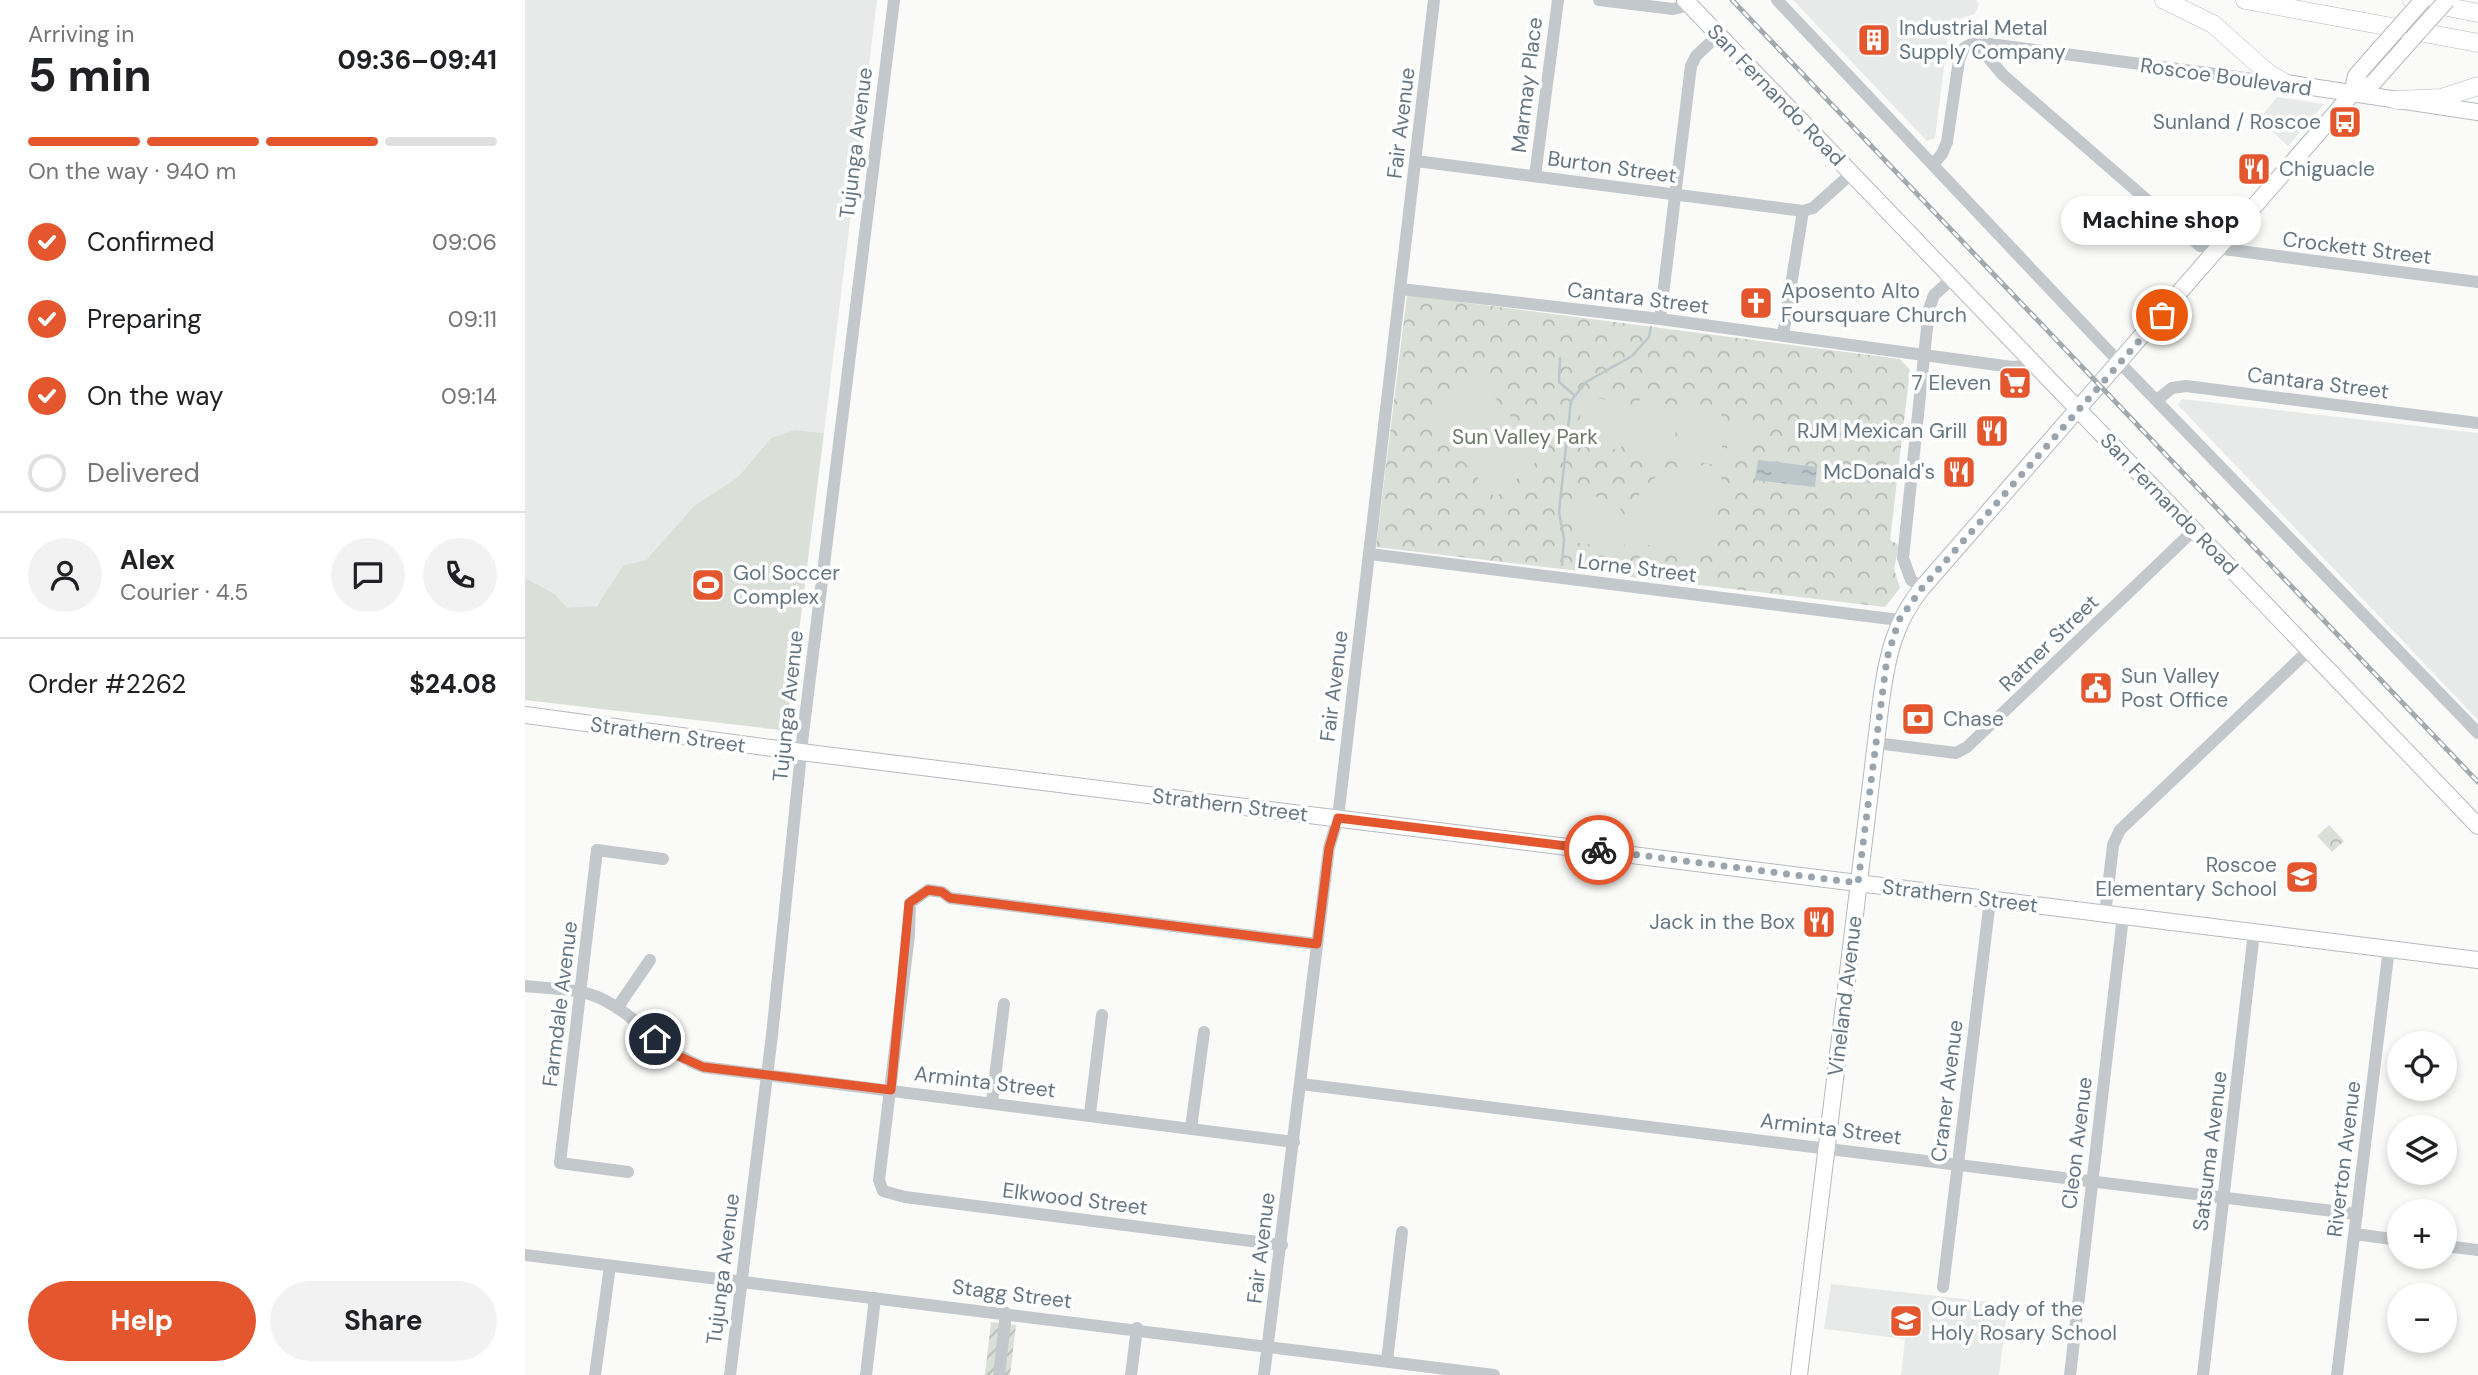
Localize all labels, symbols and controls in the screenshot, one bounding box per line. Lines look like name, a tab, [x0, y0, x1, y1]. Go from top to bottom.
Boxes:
place label: Industrial Metal Supply Company	[1899, 14, 2066, 66]
street label: Marmay Place	[1505, 16, 1549, 154]
street label: San Fernando Road	[1701, 18, 1851, 172]
text: Arriving in	[28, 19, 134, 49]
building icon: Industrial Metal Supply Company	[1855, 21, 1893, 59]
text: 09:36–09:41	[338, 43, 497, 77]
text: 5 min	[28, 45, 152, 105]
street label: Roscoe Boulevard	[2139, 51, 2313, 103]
street label: Tujunga Avenue	[833, 66, 879, 220]
street label: Fair Avenue	[1380, 66, 1422, 180]
bus stop icon: Sunland / Roscoe	[2326, 103, 2364, 141]
place label: Sunland / Roscoe	[2153, 108, 2321, 136]
street label: Burton Street	[1546, 144, 1678, 190]
restaurant icon: Chiguacle	[2235, 150, 2273, 188]
place label: Chiguacle	[2279, 155, 2375, 183]
text: On the way · 940 m	[28, 156, 236, 186]
callout: Machine shop	[2062, 196, 2262, 245]
text: Machine shop	[2082, 205, 2240, 235]
icon: check	[28, 223, 66, 261]
text: Confirmed	[87, 225, 214, 259]
street label: Crockett Street	[2281, 225, 2433, 271]
text: 09:06	[432, 227, 497, 257]
street label: Cantara Street	[1566, 275, 1710, 321]
place label: Aposento Alto Foursquare Church	[1781, 277, 1967, 329]
church icon: Aposento Alto Foursquare Church	[1737, 284, 1775, 322]
pin	[2132, 285, 2192, 345]
icon: bag	[2143, 296, 2181, 334]
icon: check	[28, 300, 66, 338]
text: Preparing	[87, 302, 202, 336]
text: 09:11	[448, 304, 497, 334]
street label: Cantara Street	[2246, 360, 2390, 406]
supermarket icon: 7 Eleven	[1996, 364, 2034, 402]
place label: 7 Eleven	[1912, 369, 1991, 397]
icon: check	[28, 377, 66, 415]
text: On the way	[87, 379, 223, 413]
text: 09:14	[441, 381, 497, 411]
restaurant icon: RJM Mexican Grill	[1973, 412, 2011, 450]
place label: RJM Mexican Grill	[1797, 417, 1967, 445]
park label: Sun Valley Park	[1452, 423, 1598, 451]
street label: San Fernando Road	[2094, 427, 2244, 581]
restaurant icon: McDonald's	[1940, 453, 1978, 491]
text: Delivered	[87, 456, 200, 490]
place label: McDonald's	[1823, 458, 1935, 486]
button: person	[28, 538, 102, 612]
button: chat	[331, 538, 405, 612]
button: phone	[423, 538, 497, 612]
text: Alex	[120, 543, 175, 577]
street label: Lorne Street	[1576, 547, 1698, 589]
place label: Gol Soccer Complex	[733, 559, 840, 611]
sports icon: Gol Soccer Complex	[689, 566, 727, 604]
text: Courier · 4.5	[120, 577, 248, 607]
street label: Ratner Street	[1993, 588, 2105, 698]
street label: Tujunga Avenue	[766, 629, 810, 783]
street label: Fair Avenue	[1313, 629, 1355, 743]
place label: Sun Valley Post Office	[2121, 662, 2228, 714]
text: Order #2262	[28, 667, 186, 701]
text: $24.08	[409, 667, 497, 701]
public building icon: Sun Valley Post Office	[2077, 669, 2115, 707]
bank icon: Chase	[1899, 700, 1937, 738]
place label: Chase	[1943, 705, 2004, 733]
street label: Strathern Street	[589, 710, 747, 760]
street label: Strathern Street	[1151, 782, 1309, 828]
courier	[1564, 815, 1634, 885]
icon: bike	[1580, 831, 1618, 869]
place label: Roscoe Elementary School	[2095, 851, 2277, 903]
school or university icon: Roscoe Elementary School	[2283, 858, 2321, 896]
street label: Strathern Street	[1881, 873, 2039, 919]
restaurant icon: Jack in the Box	[1800, 903, 1838, 941]
place label: Jack in the Box	[1649, 908, 1795, 936]
street label: Vineland Avenue	[1821, 914, 1869, 1078]
street label: Farmdale Avenue	[536, 920, 584, 1088]
pin	[625, 1009, 685, 1069]
street label: Craner Avenue	[1924, 1018, 1970, 1164]
icon: home	[636, 1020, 674, 1058]
map controls	[2387, 1031, 2457, 1353]
button: locate	[2387, 1031, 2457, 1101]
street label: Arminta Street	[913, 1059, 1057, 1105]
street label: Satsuma Avenue	[2186, 1069, 2234, 1233]
street label: Cleon Avenue	[2055, 1075, 2099, 1211]
street label: Riverton Avenue	[2321, 1079, 2367, 1239]
street label: Arminta Street	[1759, 1106, 1903, 1152]
button: layers	[2387, 1115, 2457, 1185]
street label: Elkwood Street	[1001, 1176, 1149, 1222]
street label: Fair Avenue	[1240, 1191, 1282, 1305]
street label: Tujunga Avenue	[700, 1192, 746, 1346]
button: +	[2387, 1199, 2457, 1269]
street label: Stagg Street	[951, 1273, 1073, 1315]
button: Help	[28, 1281, 256, 1361]
button: Share	[270, 1281, 497, 1361]
button: −	[2387, 1283, 2457, 1353]
place label: Our Lady of the Holy Rosary School	[1931, 1295, 2117, 1347]
school or university icon: Our Lady of the Holy Rosary School	[1887, 1302, 1925, 1340]

